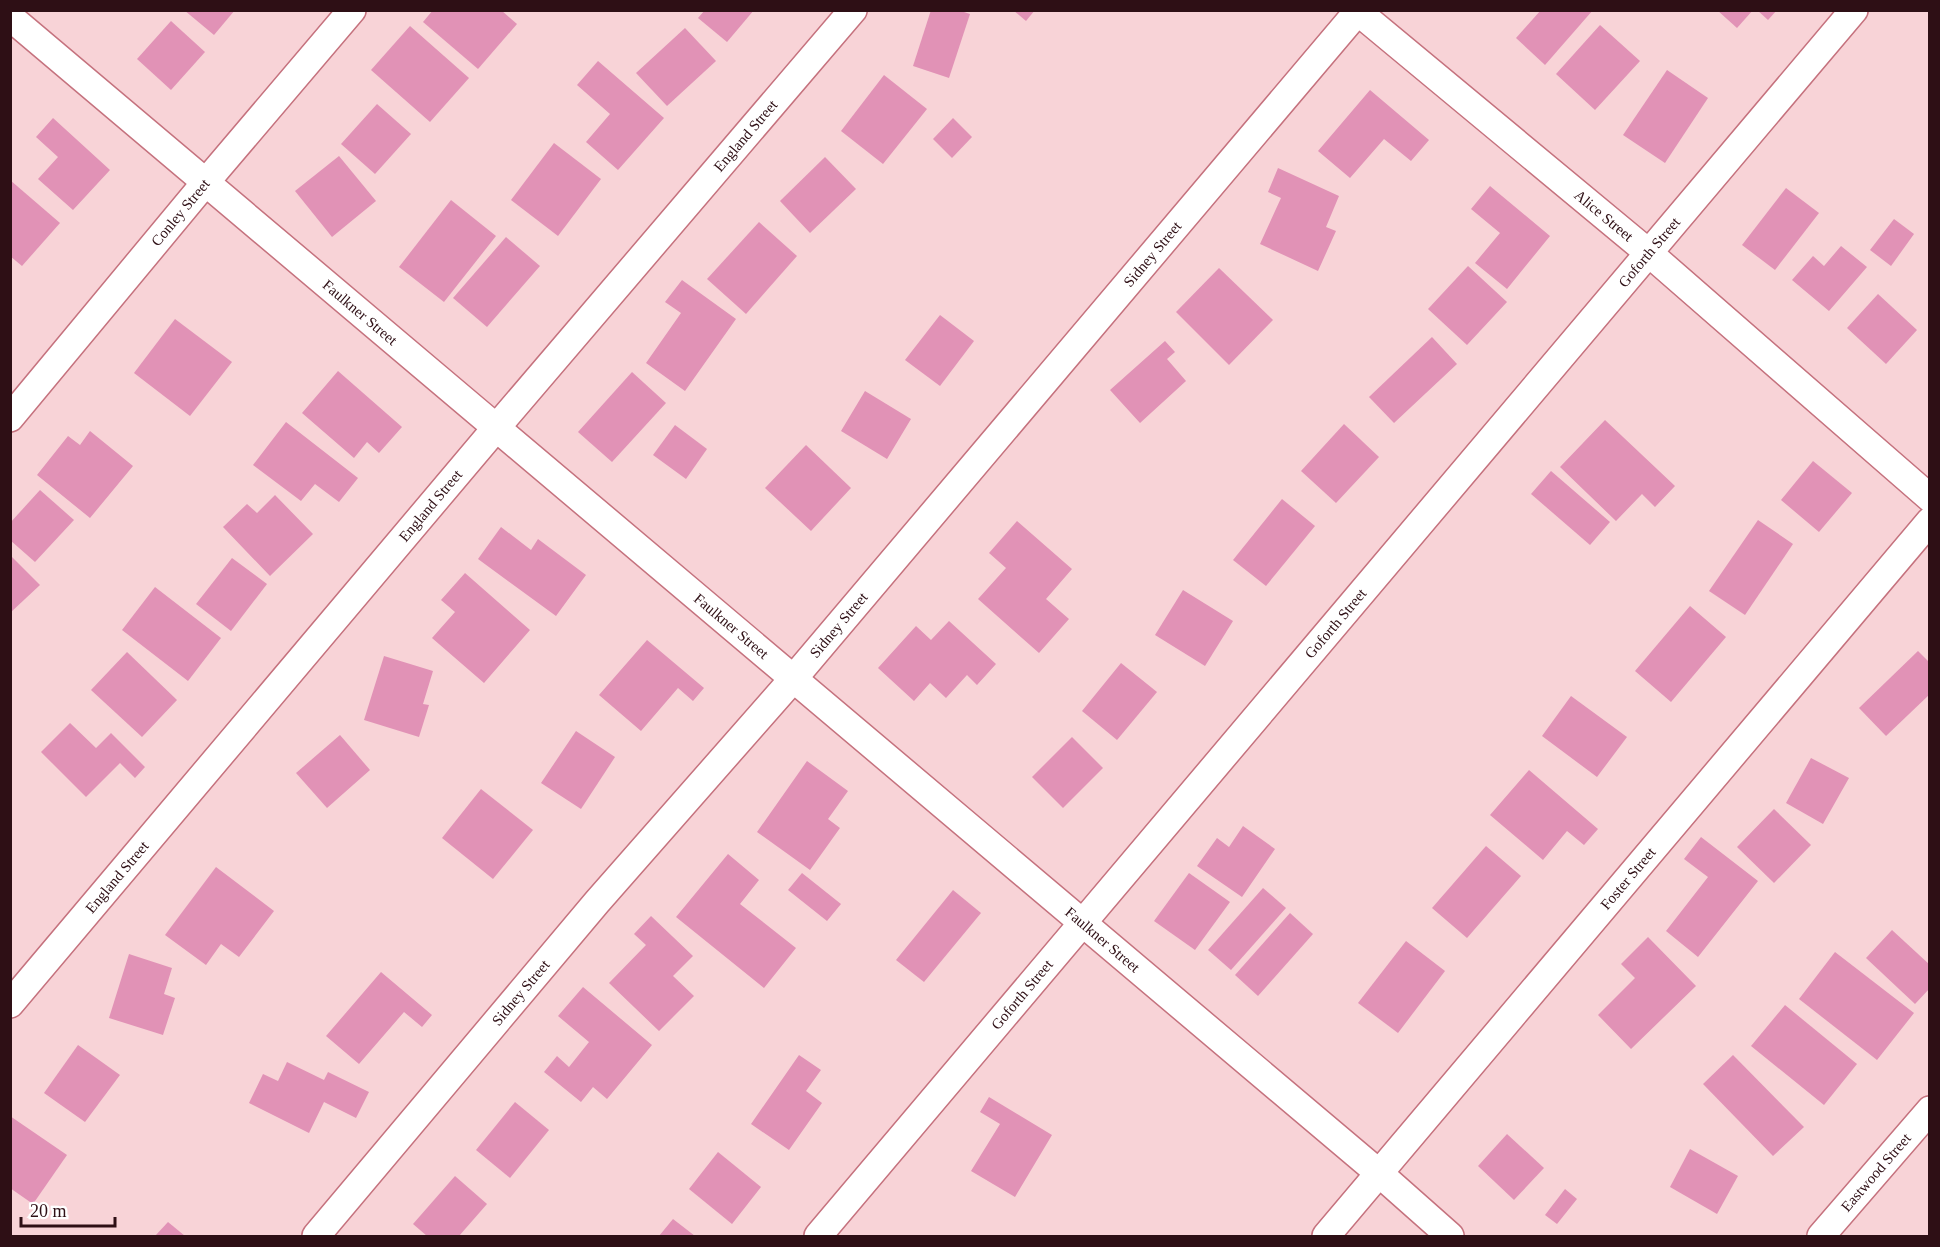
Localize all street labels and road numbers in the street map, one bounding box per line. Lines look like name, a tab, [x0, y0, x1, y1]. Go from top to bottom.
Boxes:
street label: England Street	[711, 96, 781, 175]
street label: Conley Street	[148, 175, 213, 249]
street label: Alice Street	[1571, 187, 1637, 245]
street label: Goforth Street	[1615, 213, 1684, 290]
street label: Sidney Street	[1120, 218, 1185, 290]
street label: Faulkner Street	[320, 277, 401, 349]
street label: England Street	[396, 466, 466, 545]
street label: Goforth Street	[1302, 585, 1370, 662]
street label: Sidney Street	[807, 589, 871, 661]
street label: Faulkner Street	[691, 590, 772, 662]
street label: England Street	[82, 837, 152, 916]
street label: Foster Street	[1597, 844, 1659, 913]
street label: Faulkner Street	[1062, 904, 1144, 976]
street label: Sidney Street	[489, 956, 553, 1029]
street label: Goforth Street	[988, 956, 1056, 1033]
street label: Eastwood Street	[1838, 1130, 1915, 1215]

